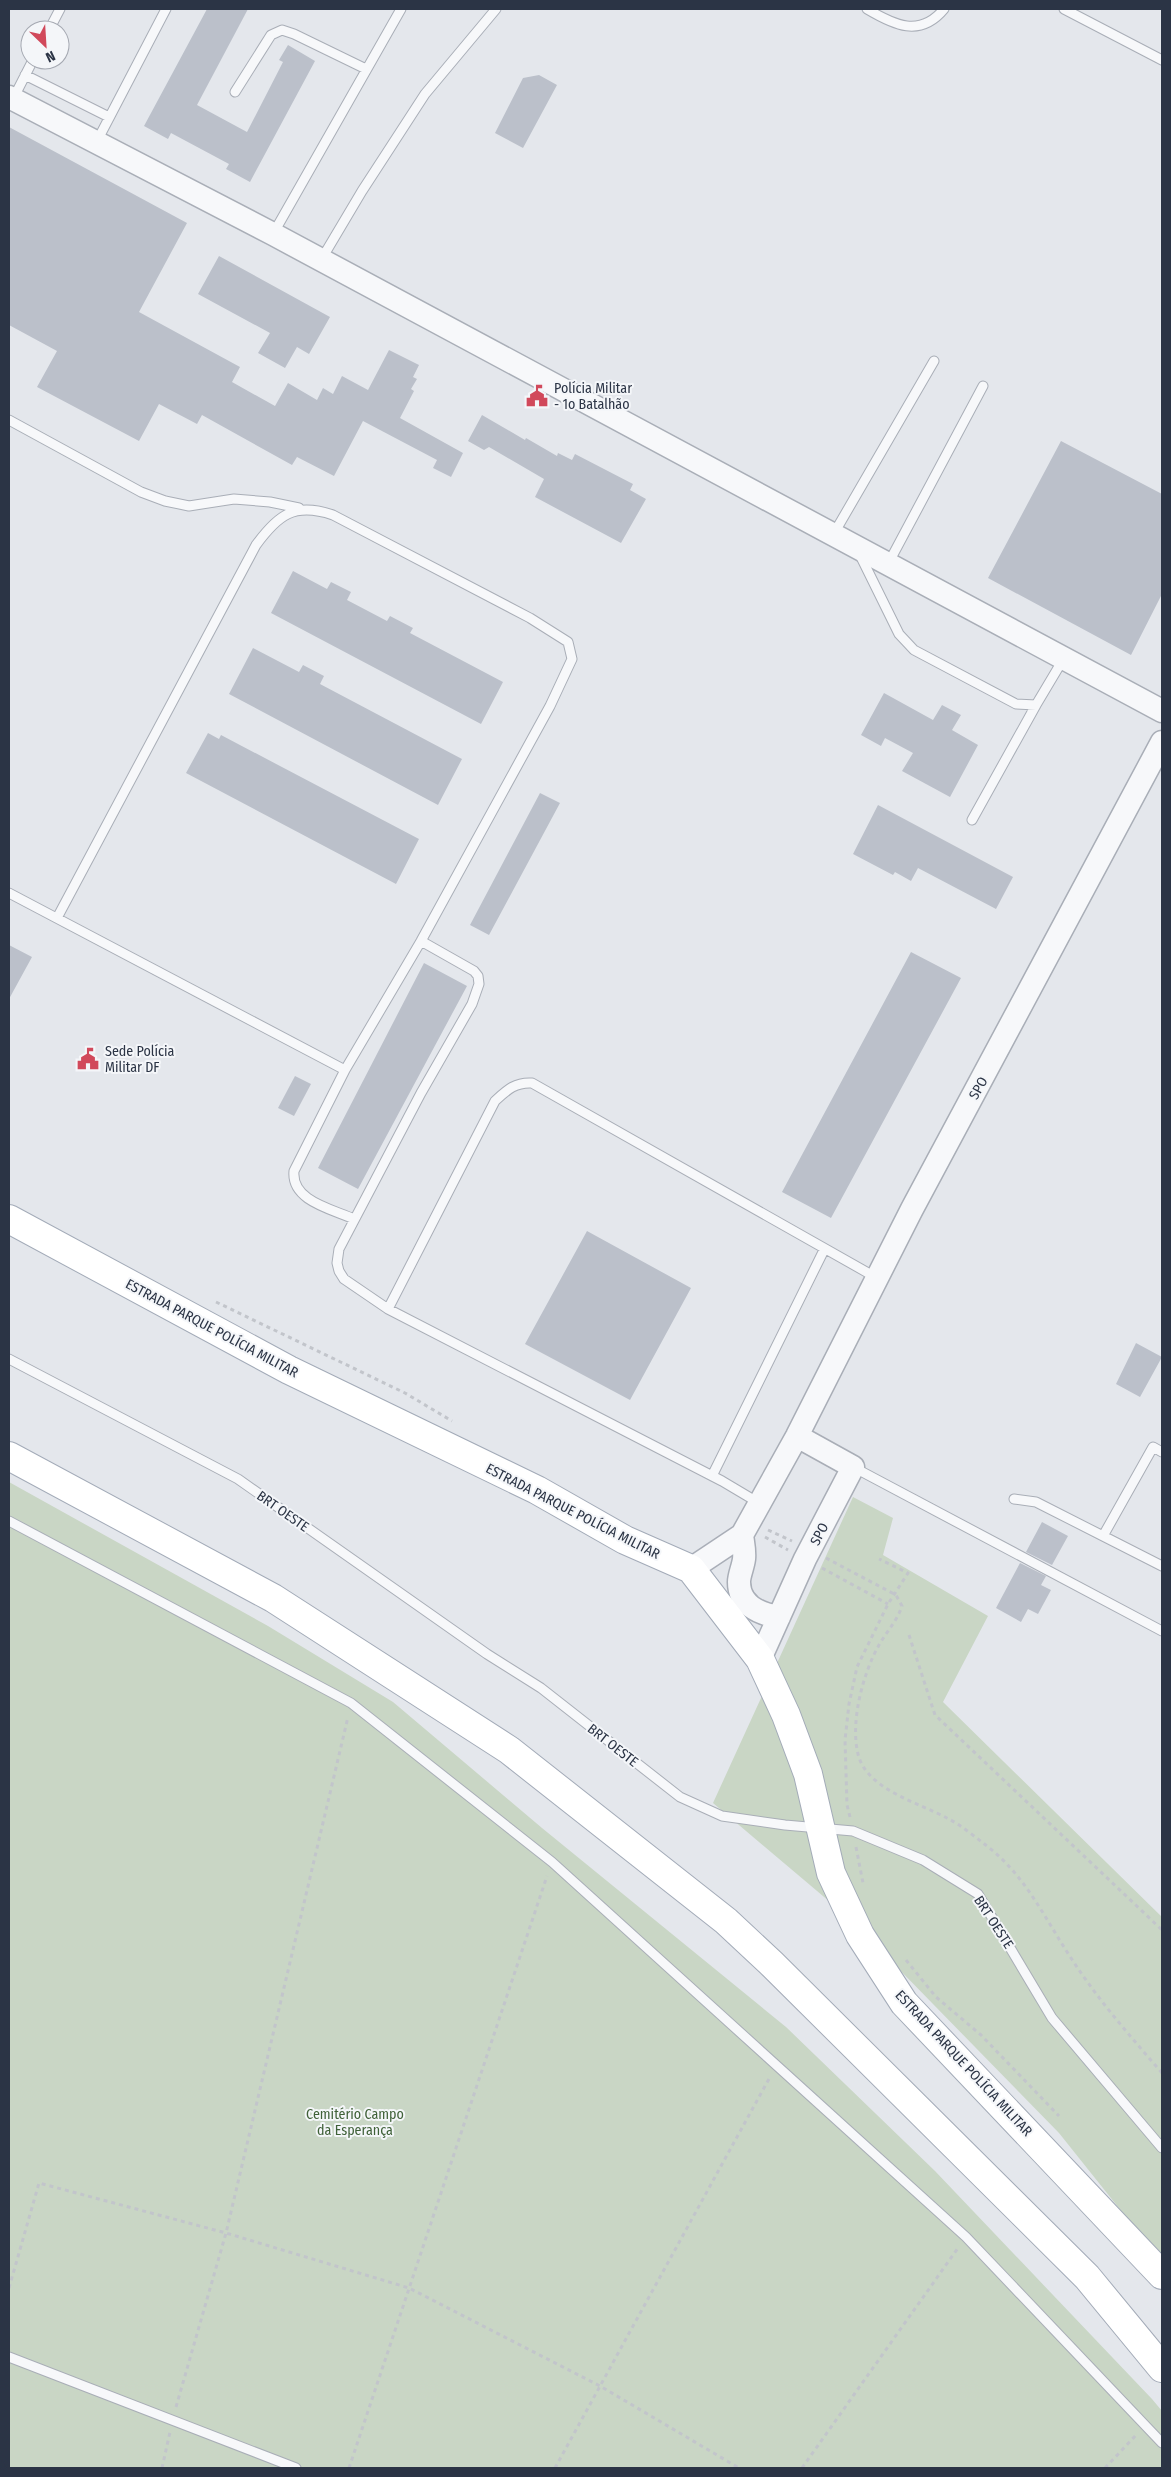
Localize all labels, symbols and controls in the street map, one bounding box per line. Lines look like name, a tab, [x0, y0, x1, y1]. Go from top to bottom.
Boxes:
north arrow	[20, 20, 70, 70]
text: N	[43, 47, 58, 66]
place label: Polícia Militar - 1o Batalhão	[554, 380, 632, 413]
public building icon: Polícia Militar - 1o Batalhão	[524, 383, 550, 409]
place label: Sede Polícia Militar DF	[105, 1043, 175, 1076]
public building icon: Sede Polícia Militar DF	[75, 1046, 101, 1072]
street label: SPO	[965, 1074, 992, 1102]
street label: ESTRADA PARQUE POLÍCIA MILITAR	[123, 1275, 302, 1381]
street label: ESTRADA PARQUE POLÍCIA MILITAR	[483, 1459, 663, 1563]
street label: BRT OESTE	[253, 1487, 312, 1536]
street label: SPO	[807, 1520, 832, 1548]
street label: BRT OESTE	[584, 1720, 642, 1771]
street label: BRT OESTE	[970, 1893, 1017, 1952]
street label: ESTRADA PARQUE POLÍCIA MILITAR	[892, 1986, 1037, 2140]
park label: Cemitério Campo da Esperança	[306, 2106, 404, 2139]

